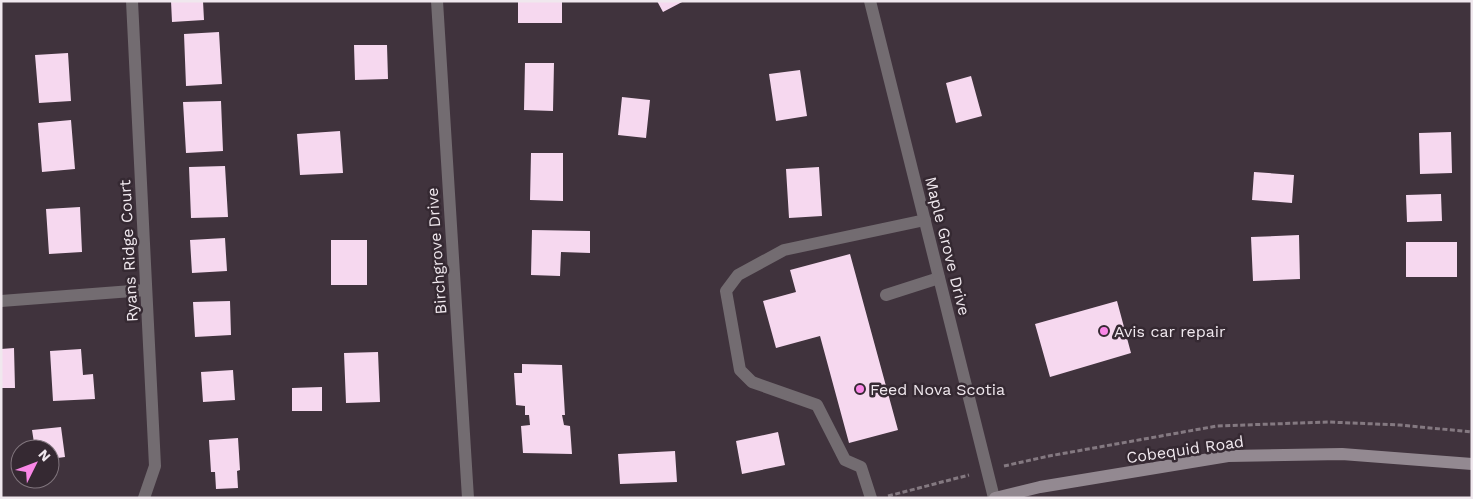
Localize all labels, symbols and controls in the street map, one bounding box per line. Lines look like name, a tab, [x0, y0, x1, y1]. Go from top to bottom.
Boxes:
street label: Maple Grove Drive	[921, 175, 974, 318]
street label: Ryans Ridge Court	[115, 179, 142, 322]
street label: Birchgrove Drive	[423, 187, 450, 315]
place label: Avis car repair	[1114, 322, 1226, 341]
marker: Avis car repair	[1098, 325, 1110, 337]
place label: Feed Nova Scotia	[870, 380, 1005, 399]
marker: Feed Nova Scotia	[854, 383, 866, 395]
street label: Cobequid Road	[1125, 432, 1245, 467]
north arrow	[10, 439, 60, 489]
text: N	[35, 446, 54, 465]

